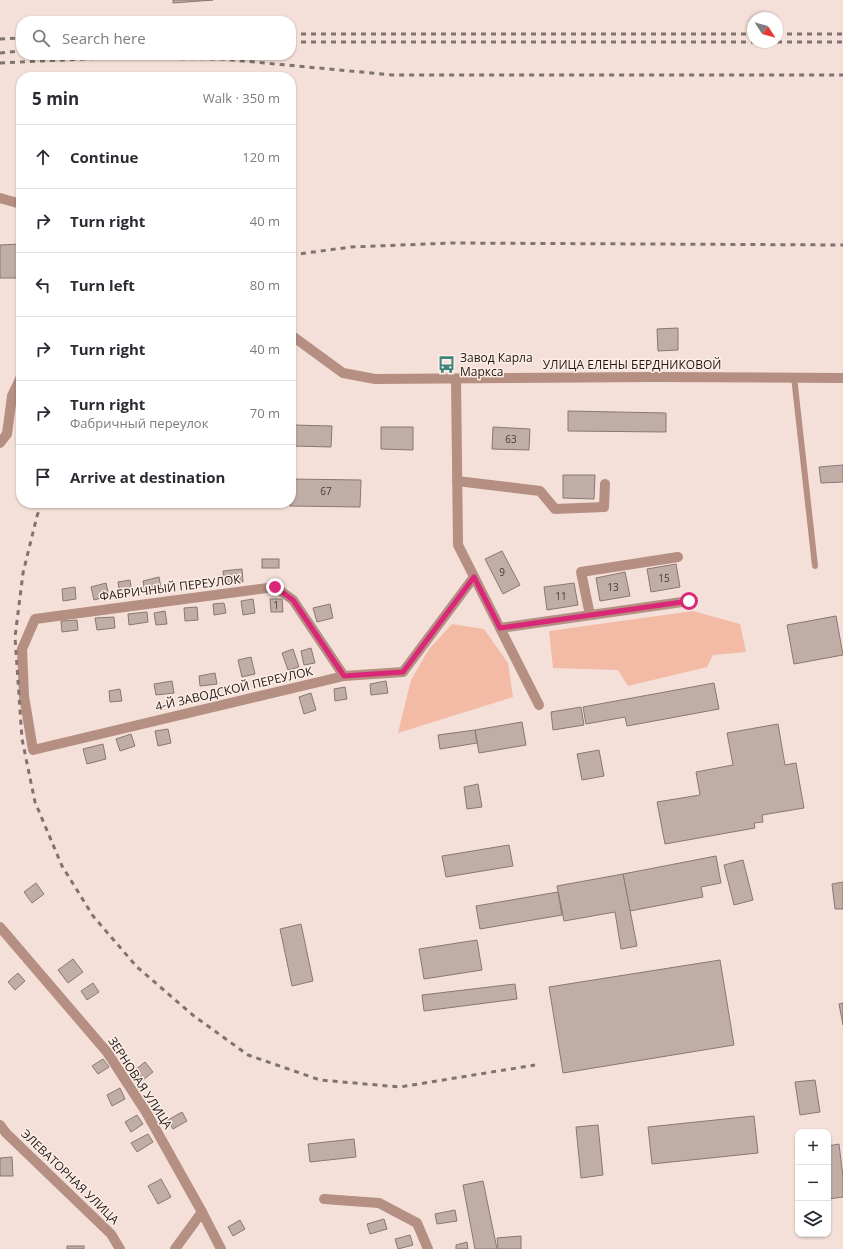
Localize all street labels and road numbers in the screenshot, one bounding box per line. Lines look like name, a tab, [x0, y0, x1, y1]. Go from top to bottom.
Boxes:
street label: УЛИЦА ЕЛЕНЫ БЕРДНИКОВОЙ	[543, 356, 721, 373]
street label: ФАБРИЧНЫЙ ПЕРЕУЛОК	[98, 570, 242, 605]
street label: 4-Й ЗАВОДСКОЙ ПЕРЕУЛОК	[154, 662, 315, 715]
street label: ЗЕРНОВАЯ УЛИЦА	[104, 1033, 177, 1132]
street label: ЭЛЕВАТОРНАЯ УЛИЦА	[18, 1125, 123, 1228]

